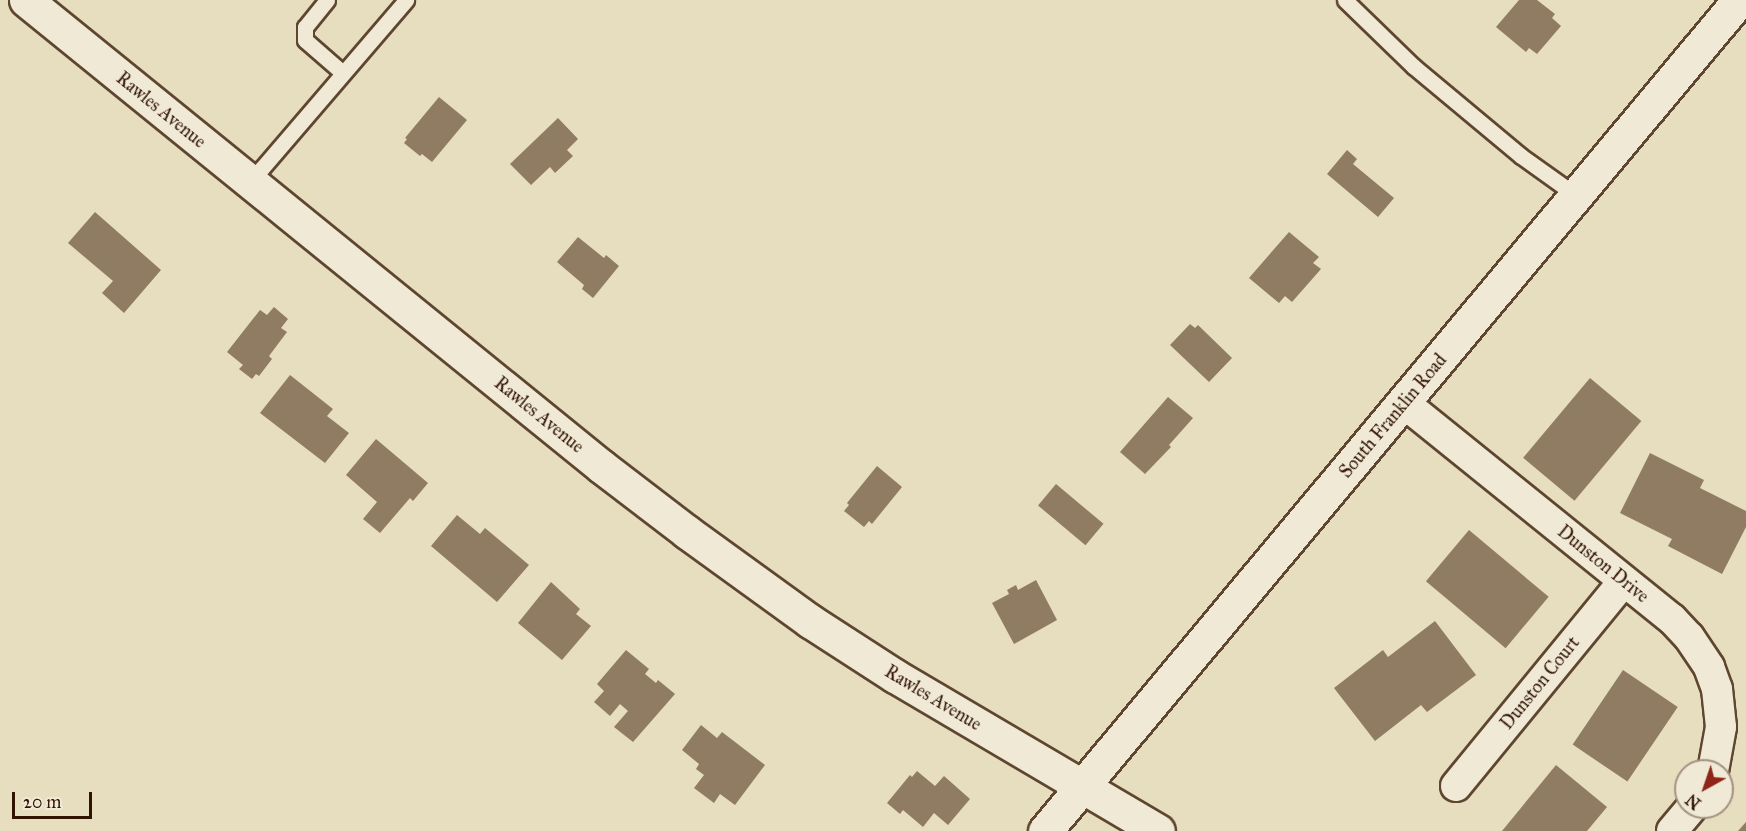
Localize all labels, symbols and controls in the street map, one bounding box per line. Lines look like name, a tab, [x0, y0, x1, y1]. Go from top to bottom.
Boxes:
street label: Rawles Avenue	[112, 67, 210, 153]
street label: South Franklin Road	[1335, 350, 1451, 482]
street label: Rawles Avenue	[490, 372, 588, 458]
street label: Dunston Drive	[1553, 521, 1653, 607]
street label: Dunston Court	[1496, 632, 1584, 734]
street label: Rawles Avenue	[881, 661, 985, 735]
north arrow	[1674, 759, 1734, 819]
scale bar	[15, 780, 94, 818]
text: N	[1682, 790, 1705, 813]
text: 20 m	[23, 791, 61, 813]

